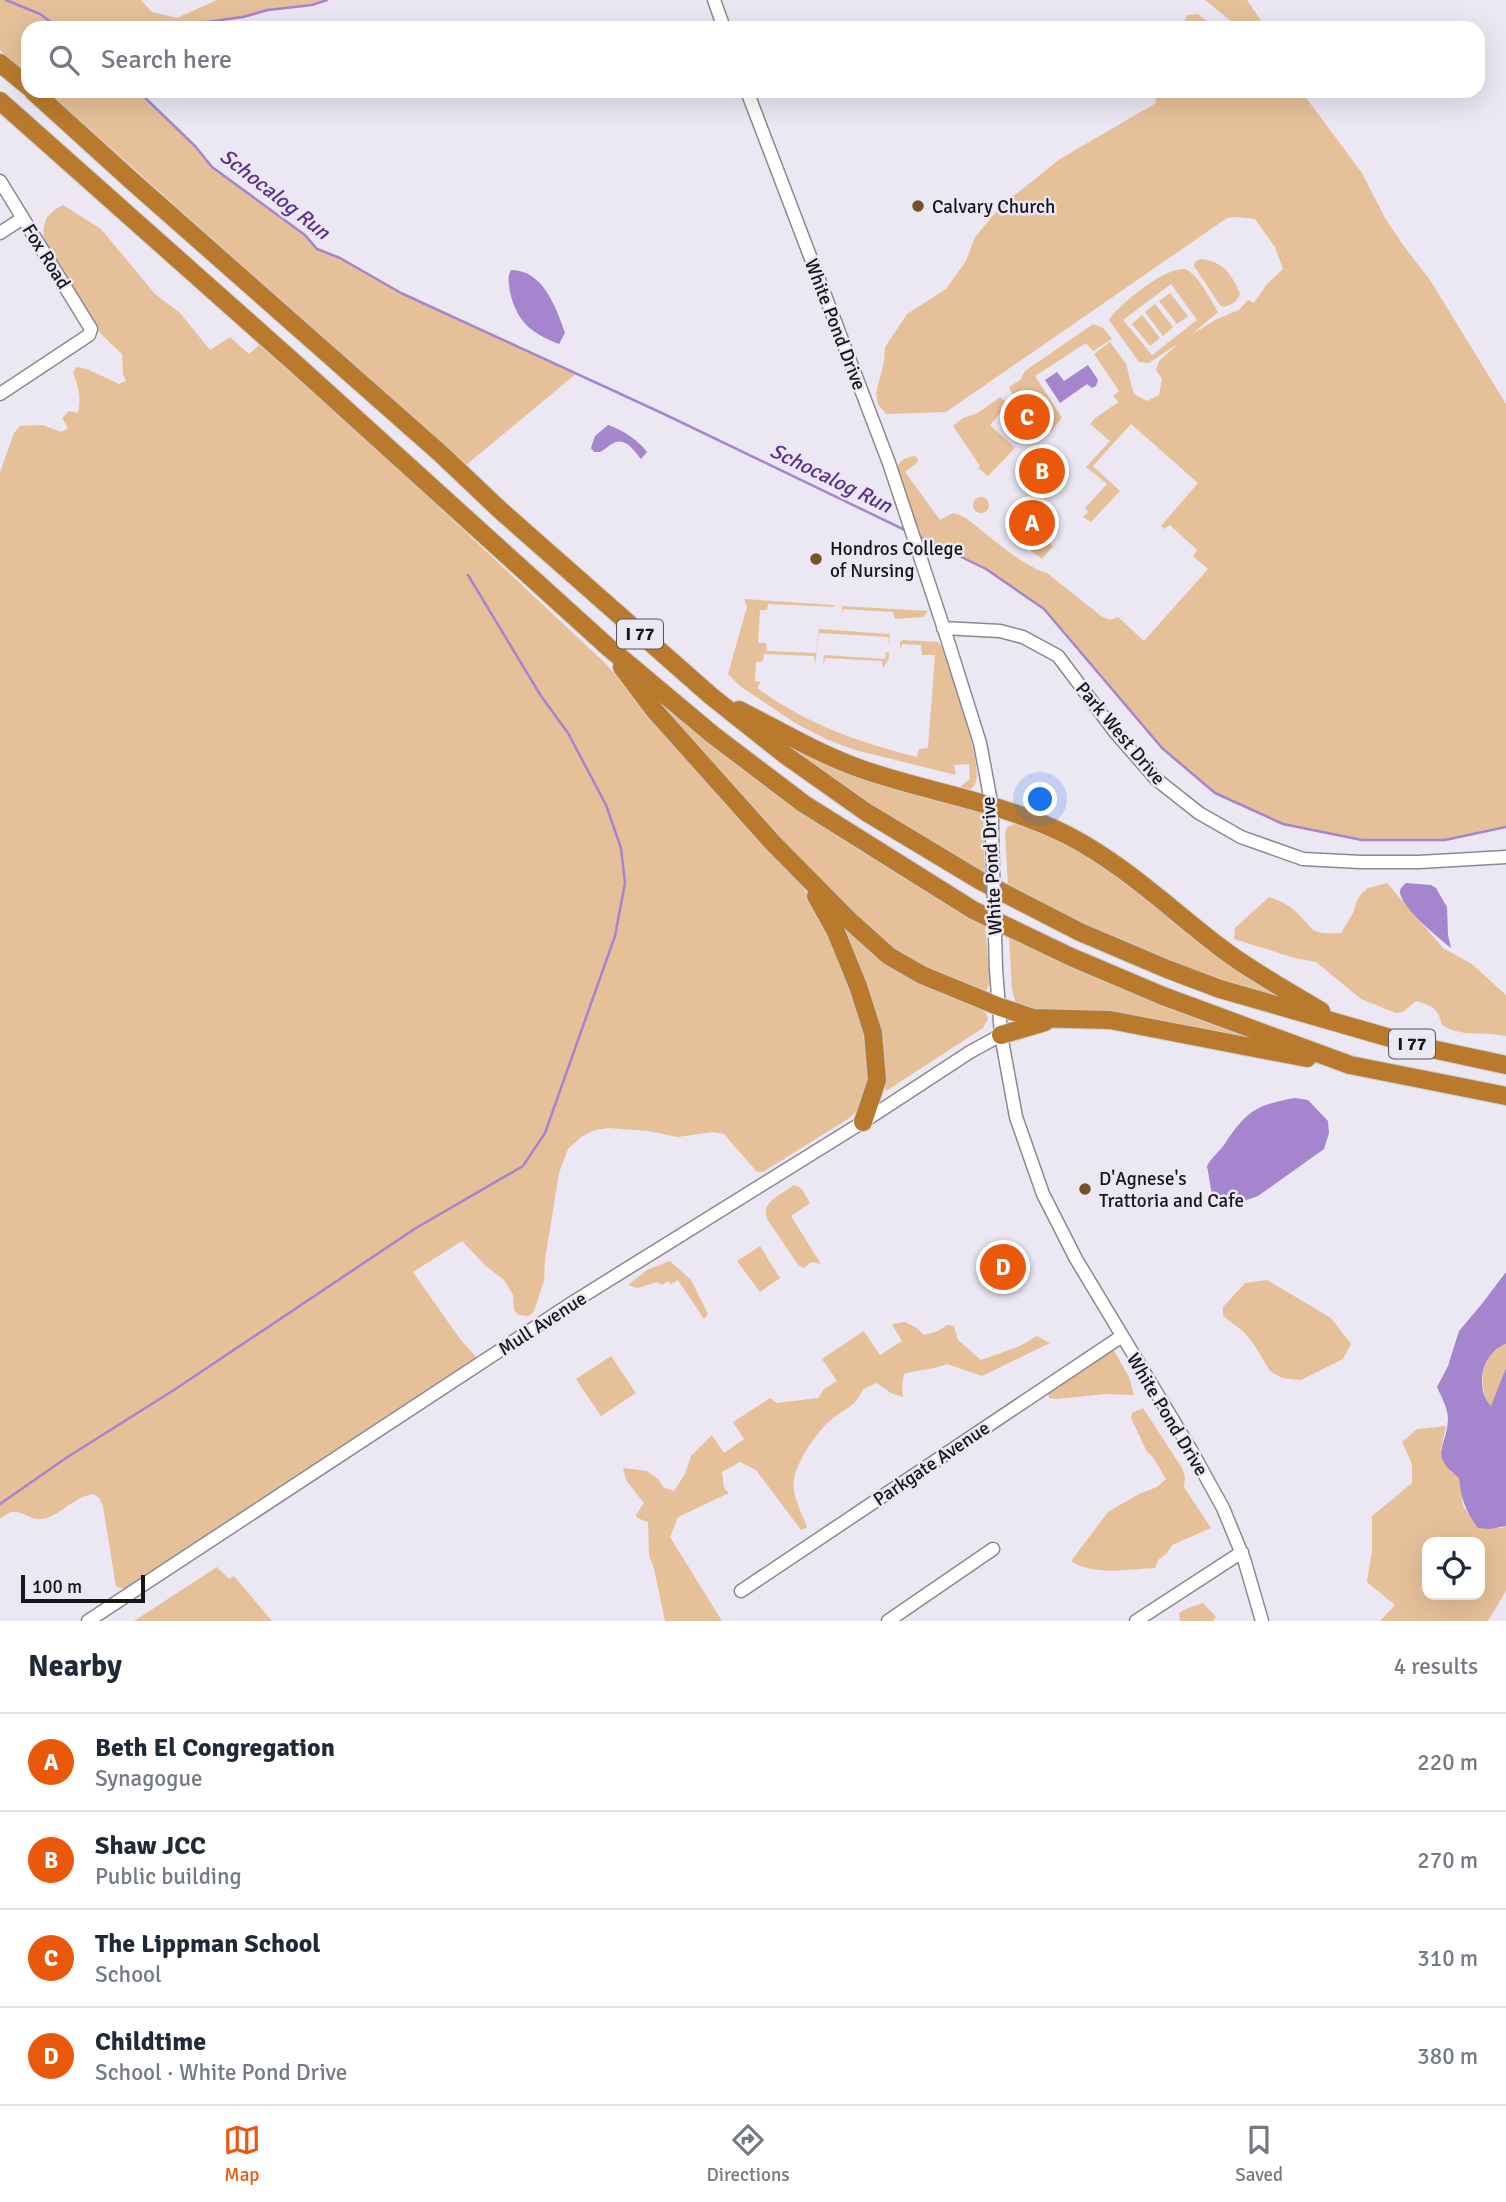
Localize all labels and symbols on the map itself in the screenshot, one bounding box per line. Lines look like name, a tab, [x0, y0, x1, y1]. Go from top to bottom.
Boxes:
water label: Schocalog Run	[215, 143, 335, 245]
place label: Calvary Church	[932, 195, 1055, 219]
marker: Calvary Church	[910, 198, 926, 214]
street label: Fox Road	[17, 219, 76, 294]
street label: White Pond Drive	[799, 255, 871, 394]
pin: C	[1004, 391, 1050, 443]
water label: Schocalog Run	[766, 437, 897, 519]
pin: B	[1019, 445, 1065, 497]
pin: A	[1009, 497, 1055, 549]
place label: Hondros College of Nursing	[830, 537, 963, 583]
marker: Hondros College of Nursing	[808, 551, 824, 567]
road number: I 77	[617, 620, 663, 648]
street label: Park West Drive	[1070, 677, 1170, 790]
your location	[1023, 782, 1057, 816]
street label: White Pond Drive	[976, 796, 1008, 936]
road number: I 77	[1389, 1030, 1435, 1058]
place label: D'Agnese's Trattoria and Cafe	[1099, 1167, 1244, 1213]
marker: D'Agnese's Trattoria and Cafe	[1077, 1181, 1093, 1197]
pin: D	[980, 1241, 1026, 1293]
street label: Mull Avenue	[494, 1286, 591, 1361]
street label: White Pond Drive	[1121, 1349, 1213, 1480]
street label: Parkgate Avenue	[869, 1416, 994, 1512]
scale bar	[21, 1572, 145, 1604]

